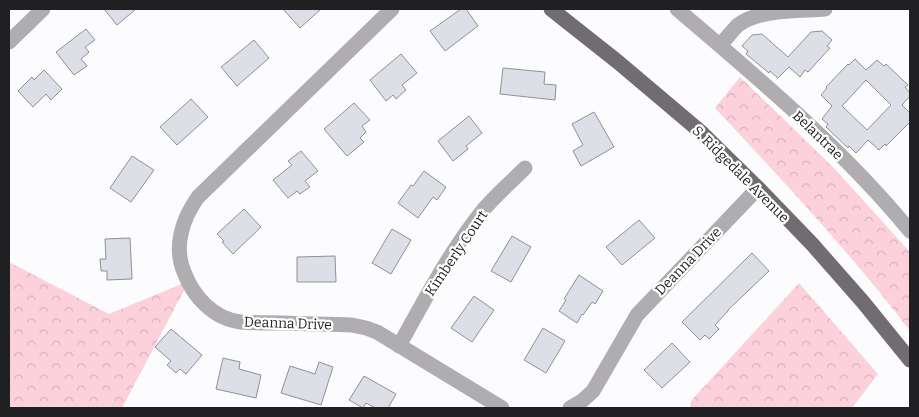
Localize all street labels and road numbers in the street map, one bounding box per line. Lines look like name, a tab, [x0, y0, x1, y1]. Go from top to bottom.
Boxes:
street label: Belantrae	[789, 107, 846, 163]
street label: S. Ridgedale Avenue	[689, 122, 793, 226]
street label: Kimberly Court	[422, 207, 491, 299]
street label: Deanna Drive	[652, 224, 725, 299]
street label: Deanna Drive	[244, 313, 332, 334]

